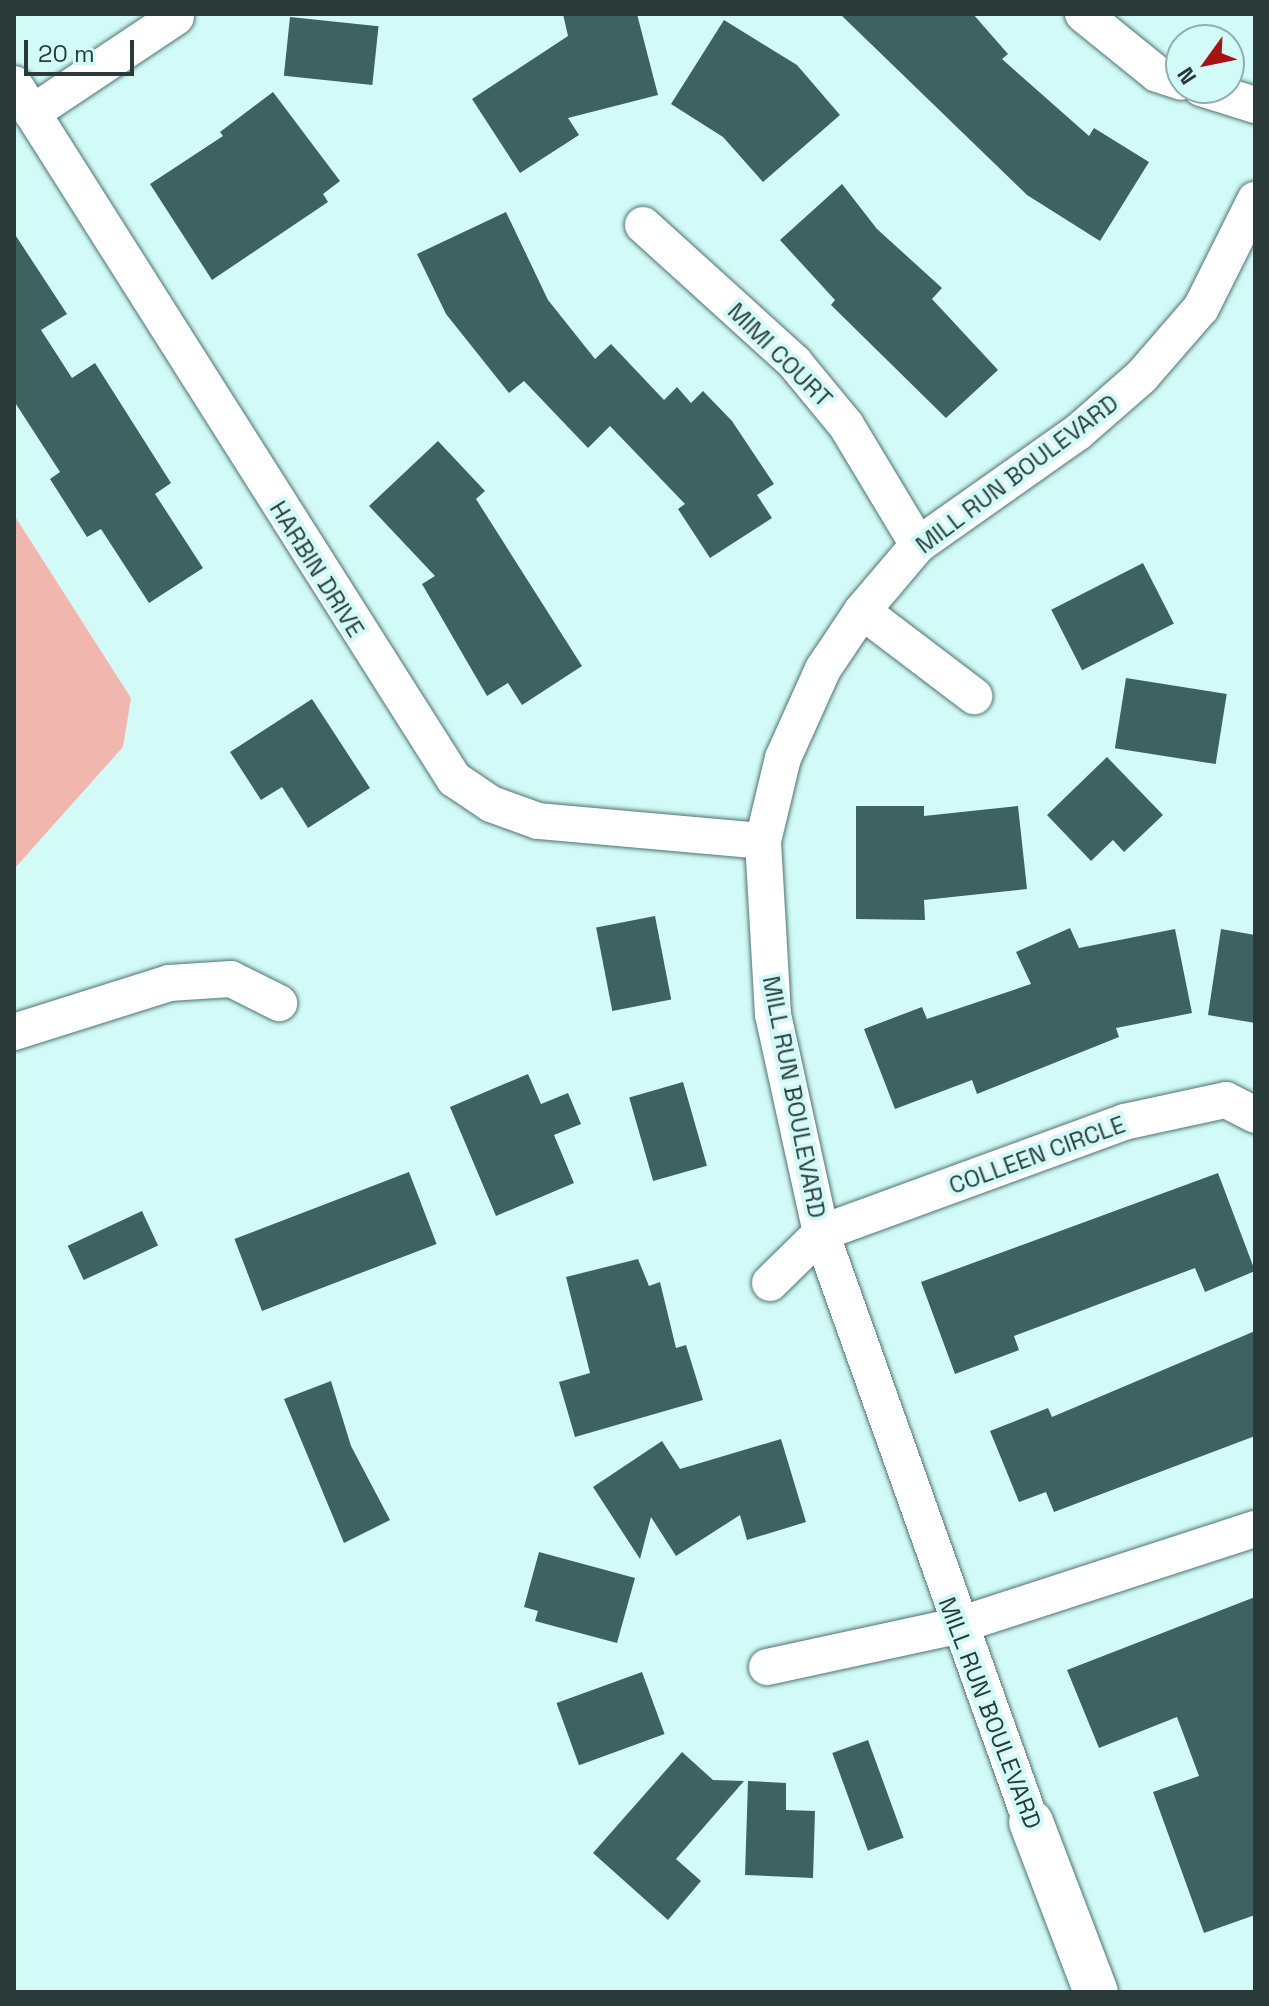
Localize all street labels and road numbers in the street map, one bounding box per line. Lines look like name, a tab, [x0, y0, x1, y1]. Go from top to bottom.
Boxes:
street label: MIMI COURT	[722, 297, 838, 413]
street label: MILL RUN BOULEVARD	[910, 388, 1124, 560]
street label: HARBIN DRIVE	[264, 496, 370, 642]
street label: MILL RUN BOULEVARD	[756, 973, 832, 1221]
street label: COLLEEN CIRCLE	[945, 1110, 1129, 1200]
street label: MILL RUN BOULEVARD	[932, 1593, 1048, 1833]

